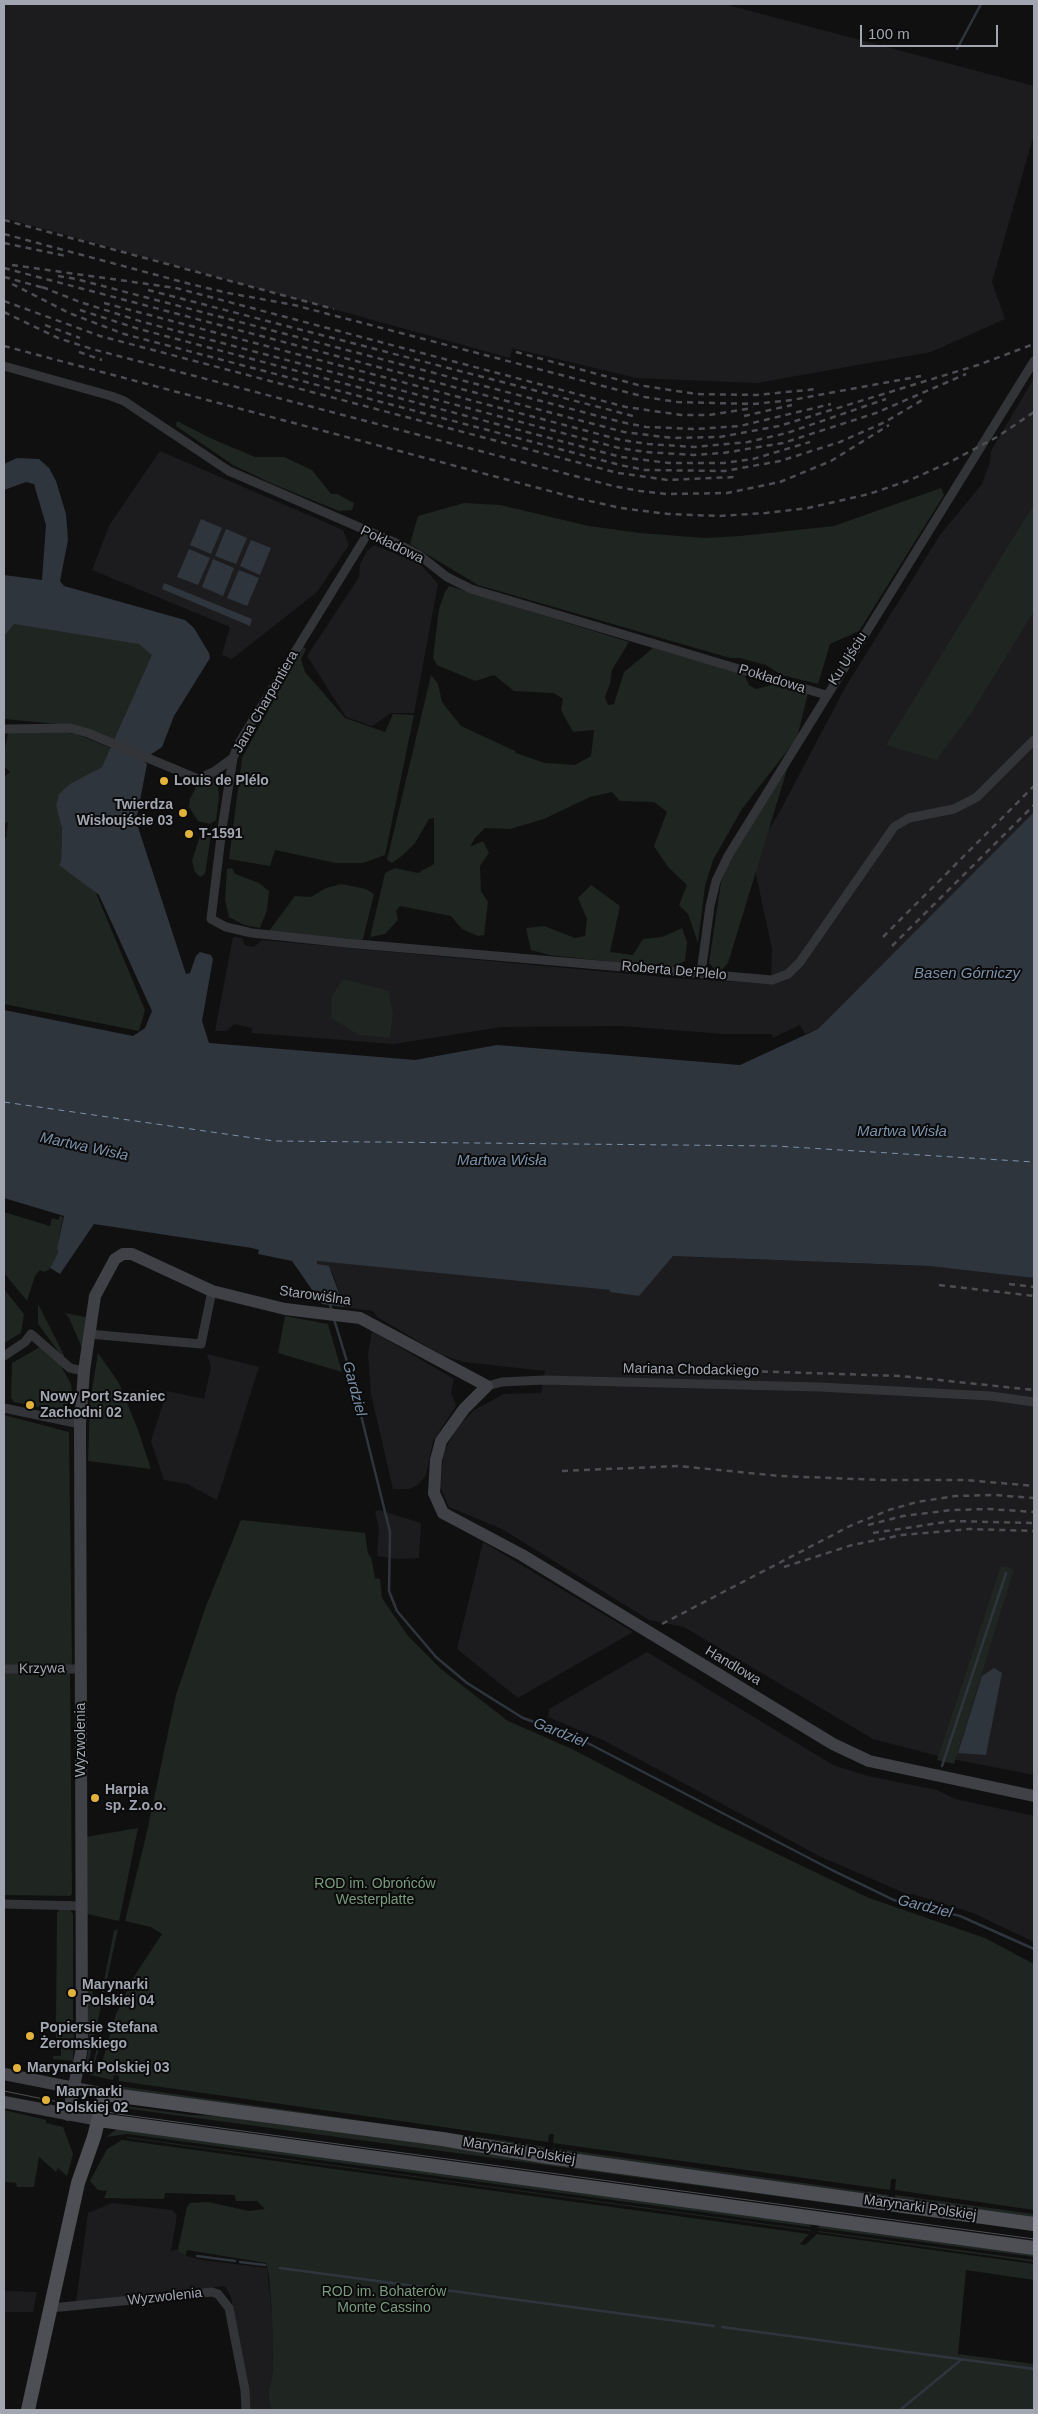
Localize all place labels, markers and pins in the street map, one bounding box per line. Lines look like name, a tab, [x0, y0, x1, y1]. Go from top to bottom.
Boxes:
place label: Louis de Plélo	[174, 773, 269, 789]
marker: Louis de Plélo	[158, 775, 170, 787]
place label: Twierdza Wisłoujście 03	[77, 797, 173, 830]
marker: Twierdza Wisłoujście 03	[177, 807, 189, 819]
place label: T-1591	[199, 826, 243, 842]
marker: T-1591	[183, 828, 195, 840]
place label: Nowy Port Szaniec Zachodni 02	[40, 1389, 165, 1421]
marker: Nowy Port Szaniec Zachodni 02	[24, 1399, 36, 1411]
place label: Harpia sp. Z.o.o.	[105, 1782, 166, 1814]
marker: Harpia sp. Z.o.o.	[89, 1792, 101, 1804]
place label: Marynarki Polskiej 04	[82, 1977, 154, 2010]
marker: Marynarki Polskiej 04	[66, 1987, 78, 1999]
place label: Popiersie Stefana Żeromskiego	[40, 2020, 157, 2052]
marker: Popiersie Stefana Żeromskiego	[24, 2030, 36, 2042]
place label: Marynarki Polskiej 03	[27, 2060, 169, 2076]
marker: Marynarki Polskiej 03	[11, 2062, 23, 2074]
place label: Marynarki Polskiej 02	[56, 2084, 128, 2116]
marker: Marynarki Polskiej 02	[40, 2094, 52, 2106]

